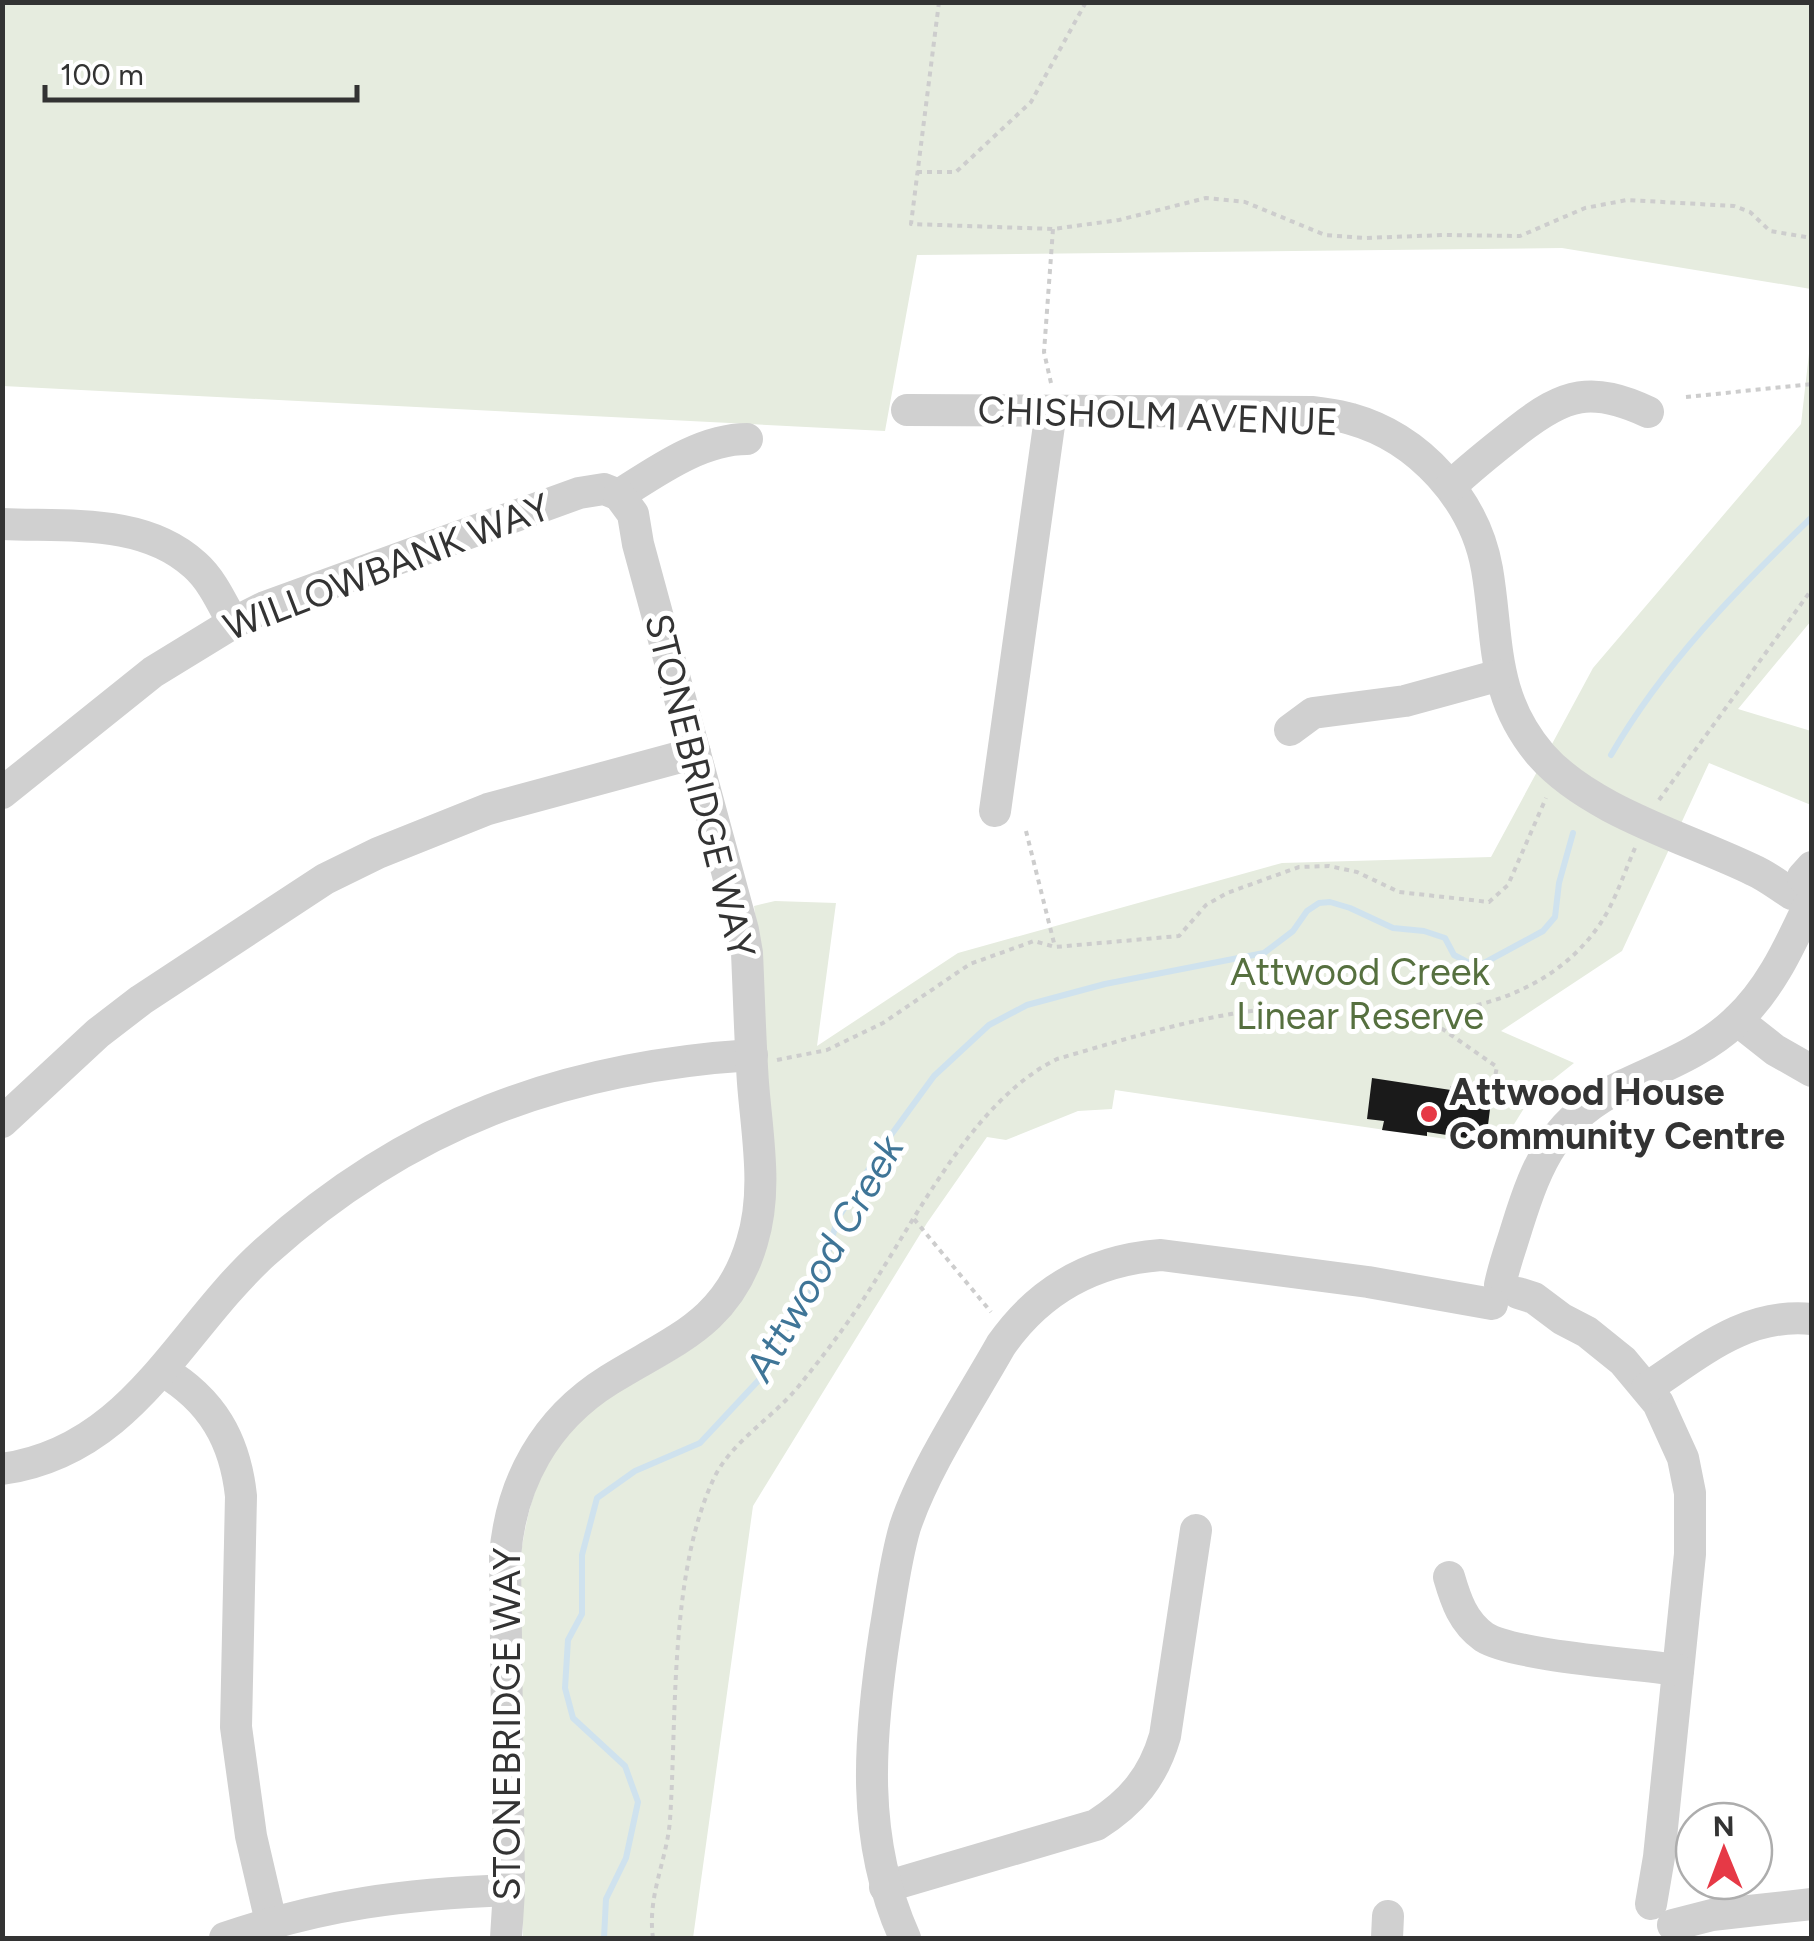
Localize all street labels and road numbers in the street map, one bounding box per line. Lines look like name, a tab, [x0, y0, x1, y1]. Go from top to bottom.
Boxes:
street label: CHISHOLM AVENUE	[977, 387, 1339, 445]
street label: WILLOWBANK WAY	[217, 484, 557, 650]
street label: STONEBRIDGE WAY	[635, 609, 765, 963]
street label: STONEBRIDGE WAY	[484, 1547, 530, 1901]

